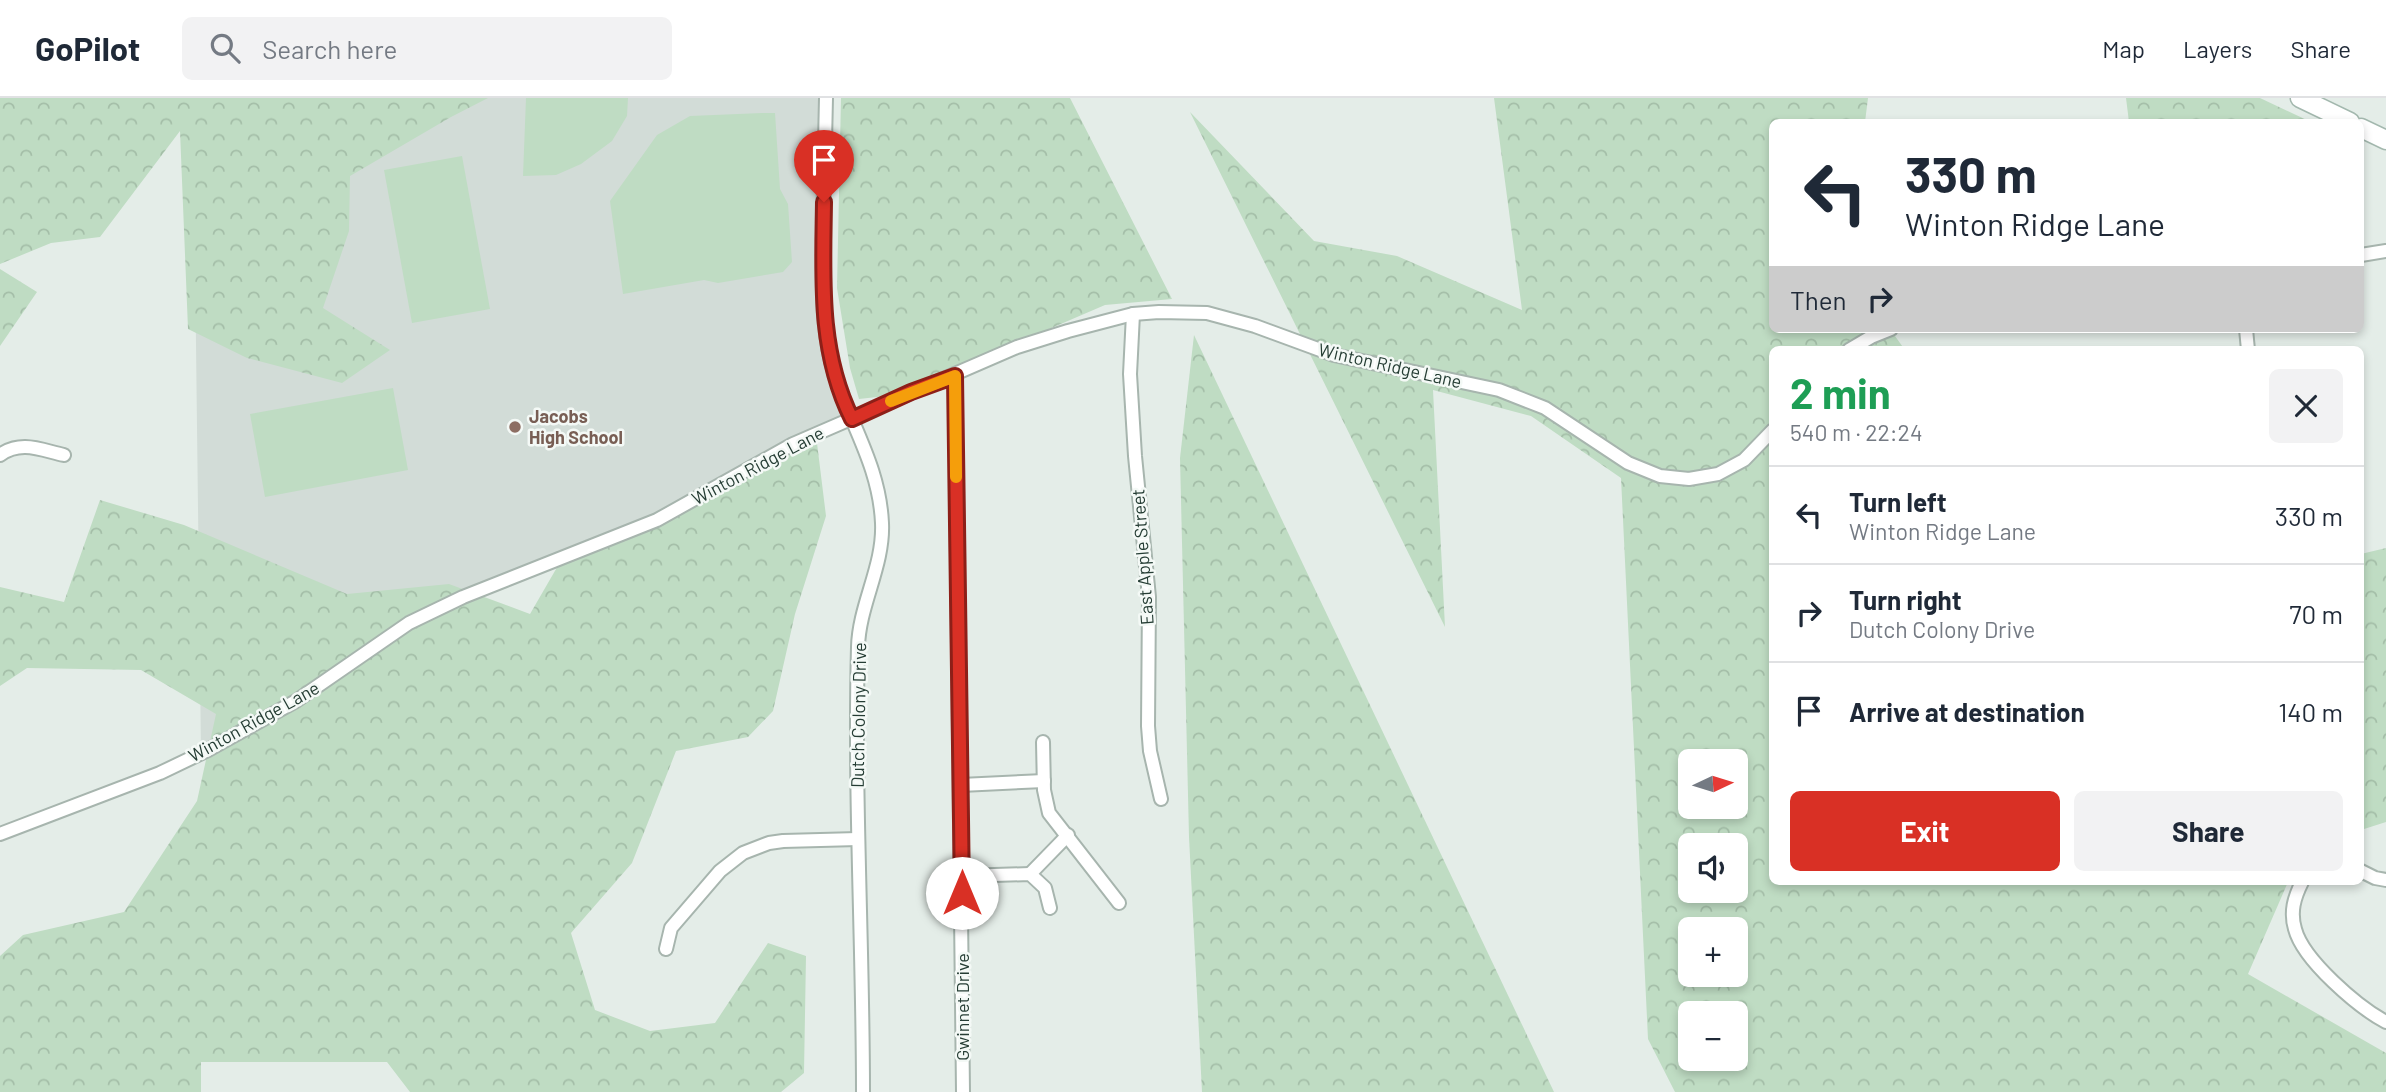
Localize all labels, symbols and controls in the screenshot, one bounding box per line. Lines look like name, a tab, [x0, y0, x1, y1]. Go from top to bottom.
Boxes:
search box	[182, 17, 672, 80]
text: GoPilot	[35, 28, 140, 68]
icon: search	[206, 29, 244, 67]
text: Search here	[262, 33, 397, 64]
text: Map	[2102, 34, 2145, 63]
text: Layers	[2183, 34, 2252, 63]
text: Share	[2290, 34, 2351, 63]
pin	[794, 130, 854, 202]
icon: arrive	[805, 141, 843, 179]
text: 330 m	[1905, 144, 2037, 203]
icon: left	[1790, 147, 1881, 238]
text: Winton Ridge Lane	[1905, 204, 2165, 242]
icon: right	[1861, 280, 1899, 318]
text: Then	[1790, 284, 1847, 315]
street label: Winton Ridge Lane	[1316, 338, 1464, 392]
text: 2 min	[1790, 367, 1891, 417]
button: close	[2269, 369, 2343, 443]
place label: Jacobs High School	[529, 405, 623, 448]
text: 540 m · 22:24	[1790, 418, 1923, 446]
marker: Jacobs High School	[507, 419, 523, 435]
street label: Winton Ridge Lane	[688, 421, 827, 509]
text: Turn left	[1849, 486, 1947, 517]
street label: East Apple Street	[1126, 488, 1158, 626]
icon: left	[1790, 496, 1828, 534]
text: 330 m	[2275, 500, 2343, 531]
text: Winton Ridge Lane	[1849, 517, 2036, 545]
text: Turn right	[1849, 584, 1962, 615]
icon: right	[1790, 594, 1828, 632]
text: 70 m	[2289, 598, 2343, 629]
text: Dutch Colony Drive	[1849, 615, 2035, 643]
street label: Dutch Colony Drive	[846, 642, 870, 788]
street label: Winton Ridge Lane	[184, 676, 323, 766]
icon: arrive	[1790, 692, 1828, 730]
text: Arrive at destination	[1849, 696, 2085, 727]
text: 140 m	[2278, 696, 2343, 727]
north arrow	[1678, 749, 1748, 819]
map controls	[1678, 749, 1748, 1071]
button: Exit	[1790, 791, 2060, 871]
button: Share	[2074, 791, 2343, 871]
button: sound	[1678, 833, 1748, 903]
position arrow	[925, 856, 999, 930]
button: +	[1678, 917, 1748, 987]
street label: Gwinnet Drive	[951, 953, 973, 1061]
button: −	[1678, 1001, 1748, 1071]

